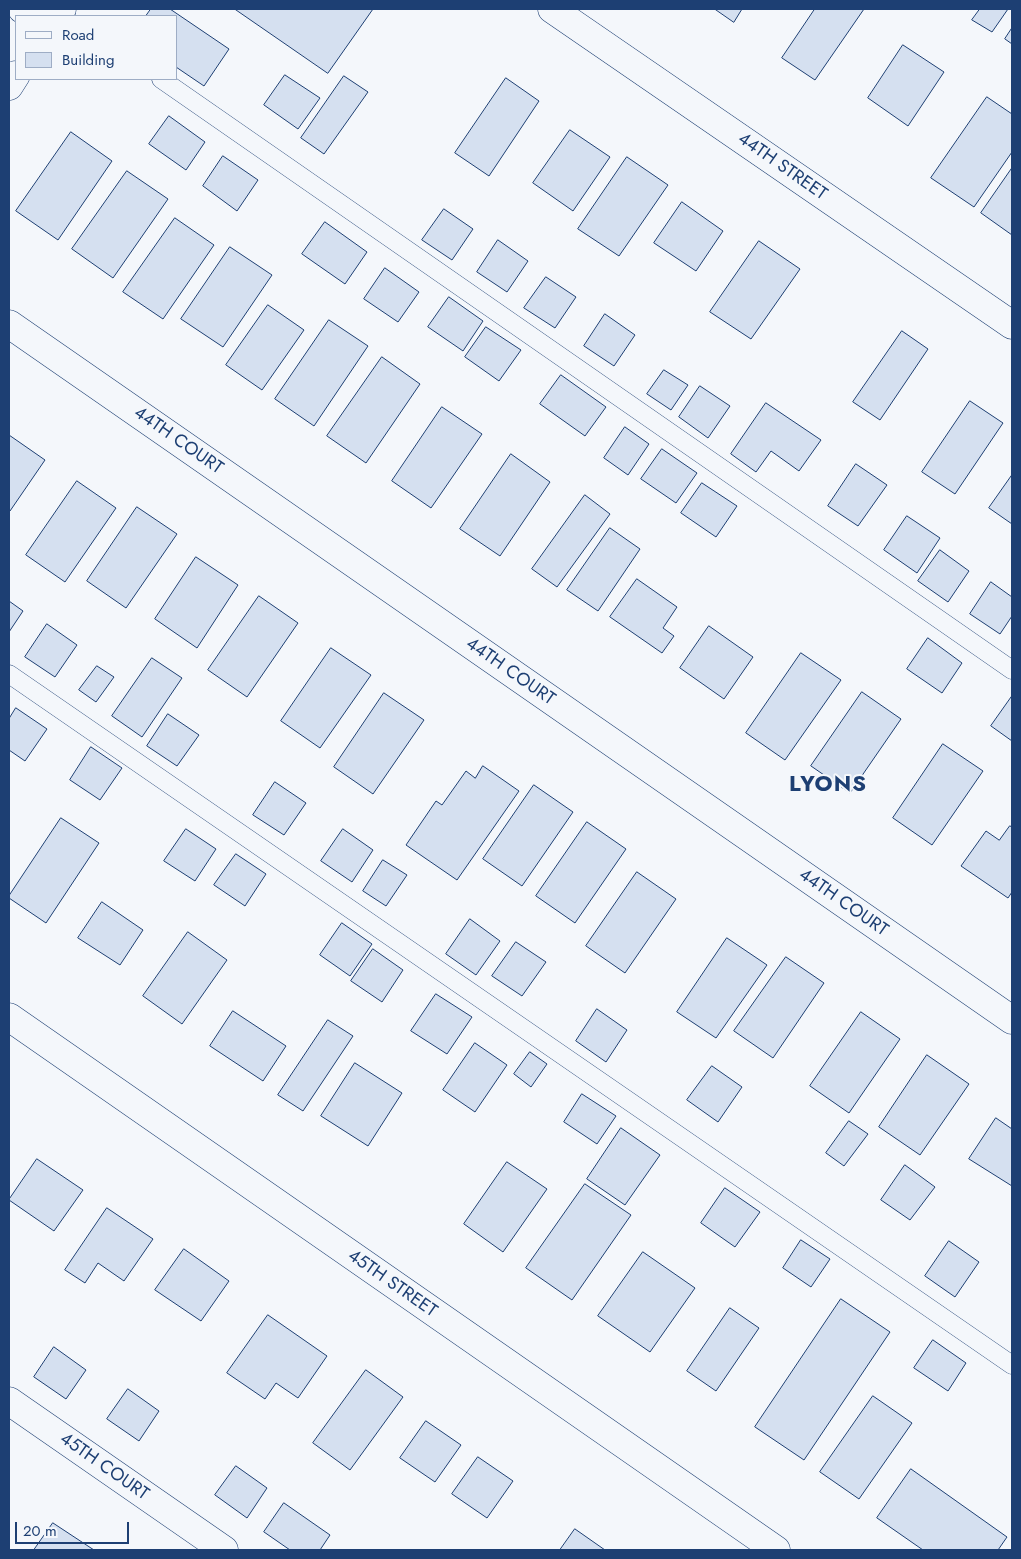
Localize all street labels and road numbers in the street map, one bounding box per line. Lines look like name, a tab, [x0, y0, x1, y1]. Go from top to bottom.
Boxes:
street label: 44TH STREET	[733, 128, 831, 206]
street label: 44TH COURT	[129, 402, 227, 480]
street label: 44TH COURT	[461, 633, 559, 711]
street label: 44TH COURT	[794, 864, 892, 942]
street label: 45TH STREET	[343, 1245, 441, 1323]
street label: 45TH COURT	[55, 1428, 153, 1506]

